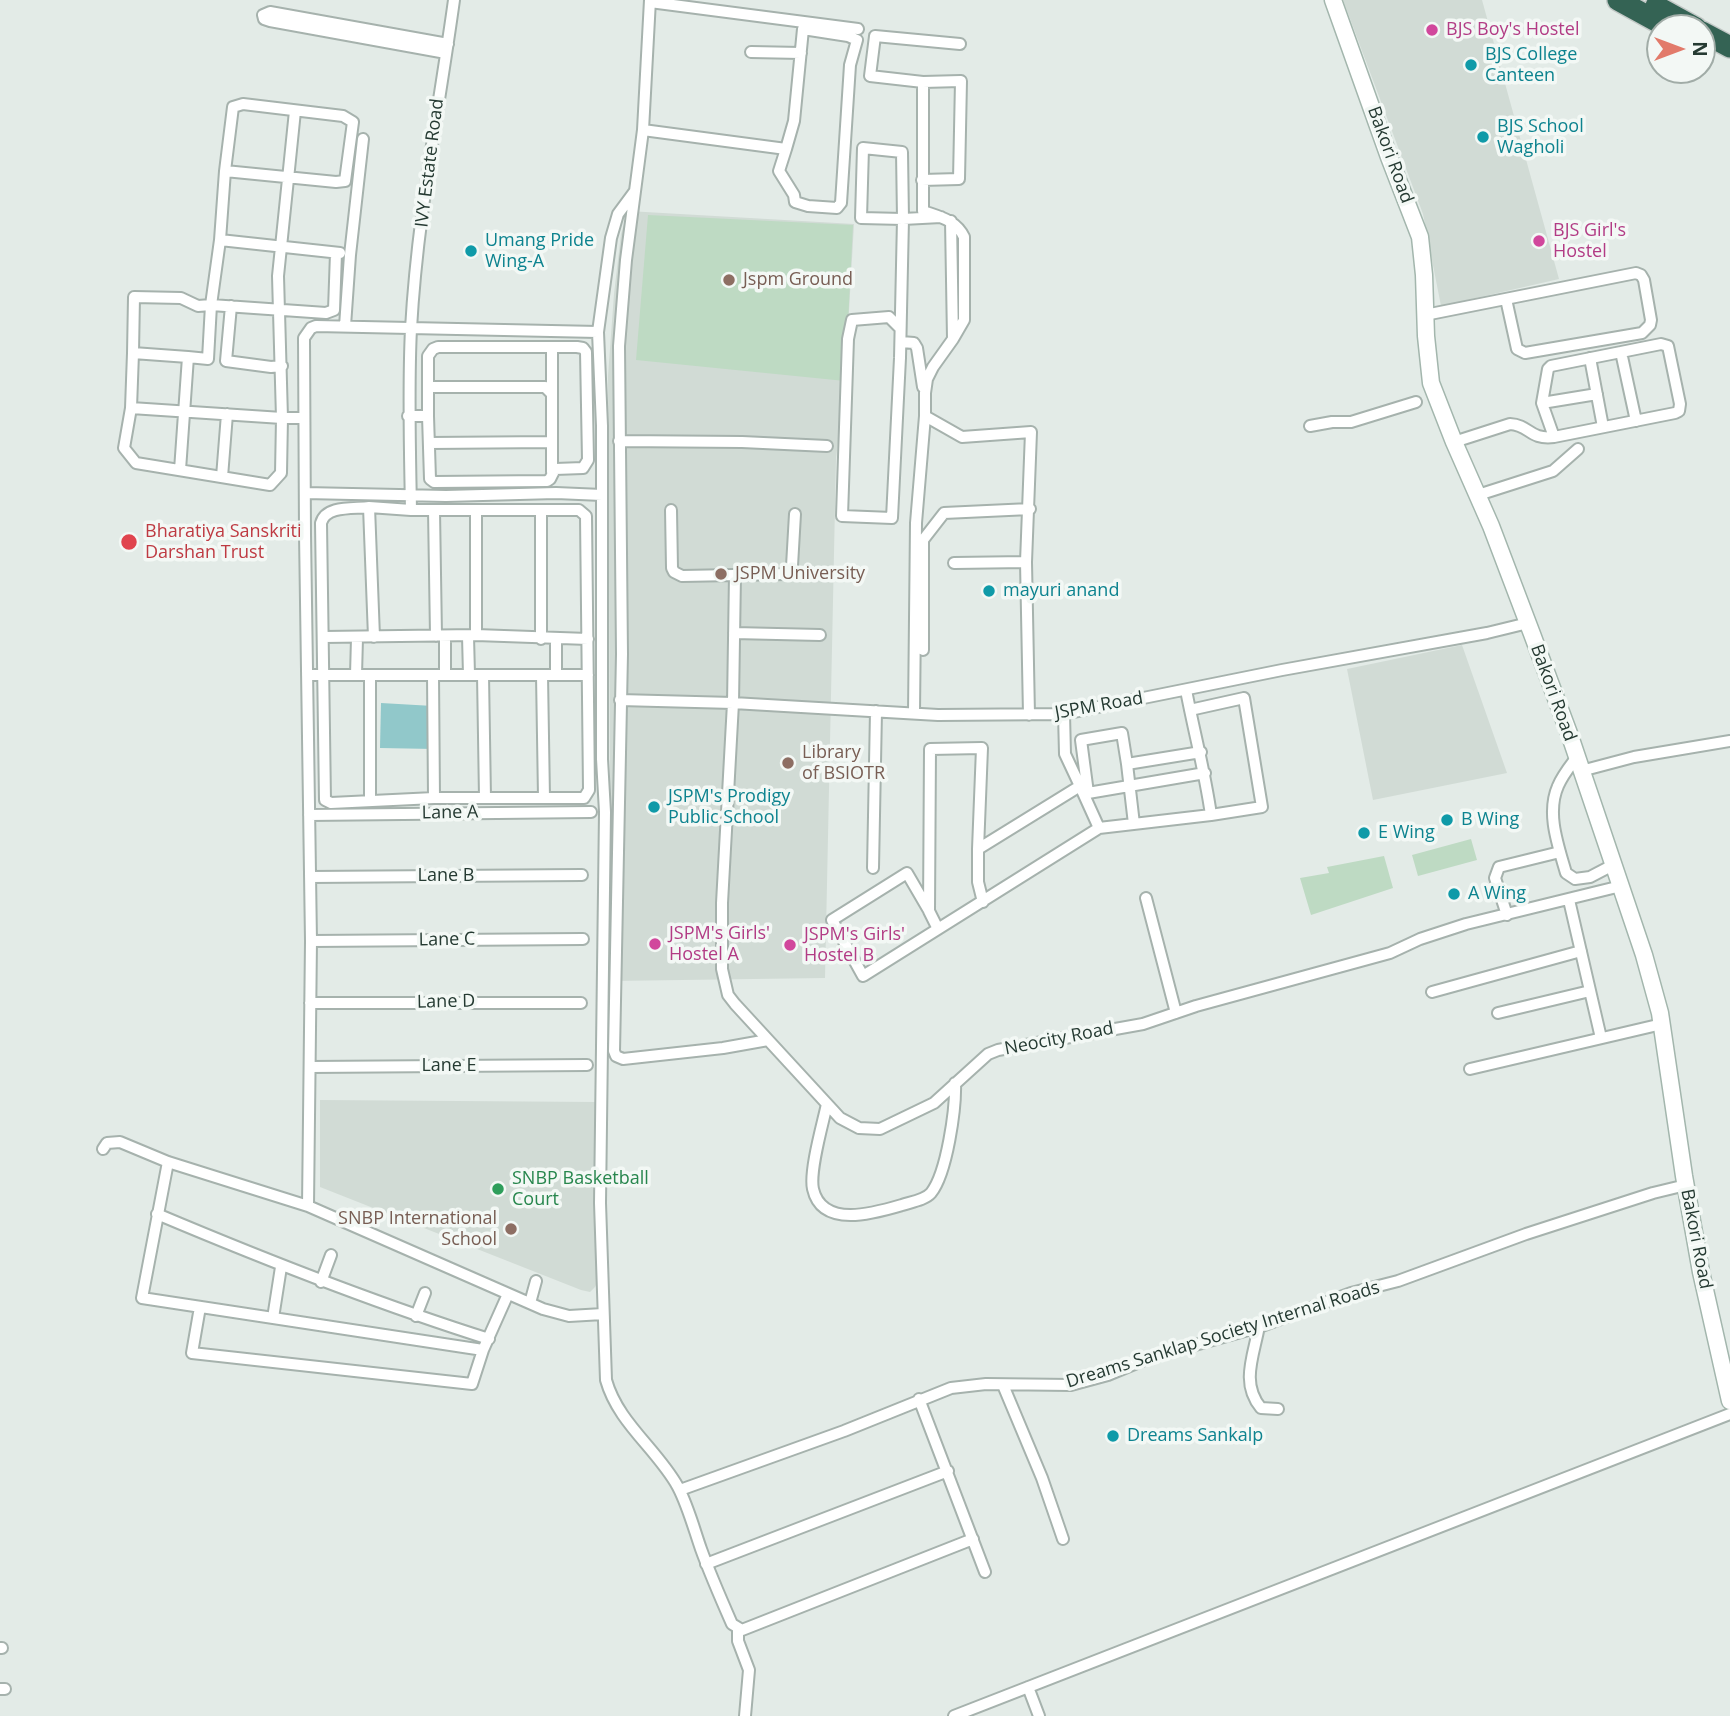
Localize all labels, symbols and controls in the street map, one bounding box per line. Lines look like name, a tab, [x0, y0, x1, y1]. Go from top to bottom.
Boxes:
north arrow	[1646, 14, 1716, 84]
place label: BJS Boy's Hostel	[1446, 19, 1579, 41]
marker: BJS Boy's Hostel	[1424, 22, 1440, 38]
text: N	[1687, 41, 1713, 57]
place label: BJS College Canteen	[1485, 44, 1577, 86]
marker: BJS College Canteen	[1463, 57, 1479, 73]
street label: IVY Estate Road	[411, 97, 449, 229]
street label: Bakori Road	[1363, 104, 1417, 206]
place label: BJS School Wagholi	[1497, 116, 1584, 158]
marker: BJS School Wagholi	[1475, 129, 1491, 145]
place label: BJS Girl's Hostel	[1553, 220, 1626, 262]
place label: Umang Pride Wing-A	[485, 230, 594, 272]
marker: BJS Girl's Hostel	[1531, 233, 1547, 249]
marker: Umang Pride Wing-A	[463, 243, 479, 259]
place label: Jspm Ground	[743, 269, 853, 291]
marker: Jspm Ground	[721, 272, 737, 288]
place label: Bharatiya Sanskriti Darshan Trust	[145, 521, 301, 564]
marker: Bharatiya Sanskriti Darshan Trust	[119, 532, 139, 552]
place label: JSPM University	[735, 563, 865, 585]
marker: JSPM University	[713, 566, 729, 582]
place label: mayuri anand	[1003, 580, 1119, 602]
marker: mayuri anand	[981, 583, 997, 599]
street label: Bakori Road	[1526, 642, 1580, 744]
street label: JSPM Road	[1053, 688, 1145, 724]
place label: Library of BSIOTR	[802, 742, 885, 784]
marker: Library of BSIOTR	[780, 755, 796, 771]
place label: JSPM's Prodigy Public School	[668, 786, 790, 828]
marker: JSPM's Prodigy Public School	[646, 799, 662, 815]
street label: Lane A	[422, 802, 478, 824]
place label: B Wing	[1461, 809, 1519, 831]
marker: B Wing	[1439, 812, 1455, 828]
place label: E Wing	[1378, 822, 1435, 844]
marker: E Wing	[1356, 825, 1372, 841]
street label: Lane B	[418, 865, 474, 887]
place label: A Wing	[1468, 883, 1526, 905]
marker: A Wing	[1446, 886, 1462, 902]
place label: JSPM's Girls' Hostel A	[669, 923, 770, 965]
place label: JSPM's Girls' Hostel B	[804, 924, 905, 967]
street label: Lane C	[419, 929, 475, 951]
marker: JSPM's Girls' Hostel A	[647, 936, 663, 952]
marker: JSPM's Girls' Hostel B	[782, 937, 798, 953]
street label: Lane D	[417, 991, 475, 1013]
street label: Neocity Road	[1003, 1018, 1115, 1060]
street label: Lane E	[421, 1055, 477, 1077]
place label: SNBP Basketball Court	[512, 1168, 649, 1210]
marker: SNBP Basketball Court	[490, 1181, 506, 1197]
street label: Bakori Road	[1676, 1187, 1716, 1291]
place label: SNBP International School	[338, 1208, 497, 1250]
marker: SNBP International School	[503, 1221, 519, 1237]
street label: Dreams Sanklap Society Internal Roads	[1064, 1277, 1382, 1393]
place label: Dreams Sankalp	[1127, 1425, 1263, 1447]
marker: Dreams Sankalp	[1105, 1428, 1121, 1444]

